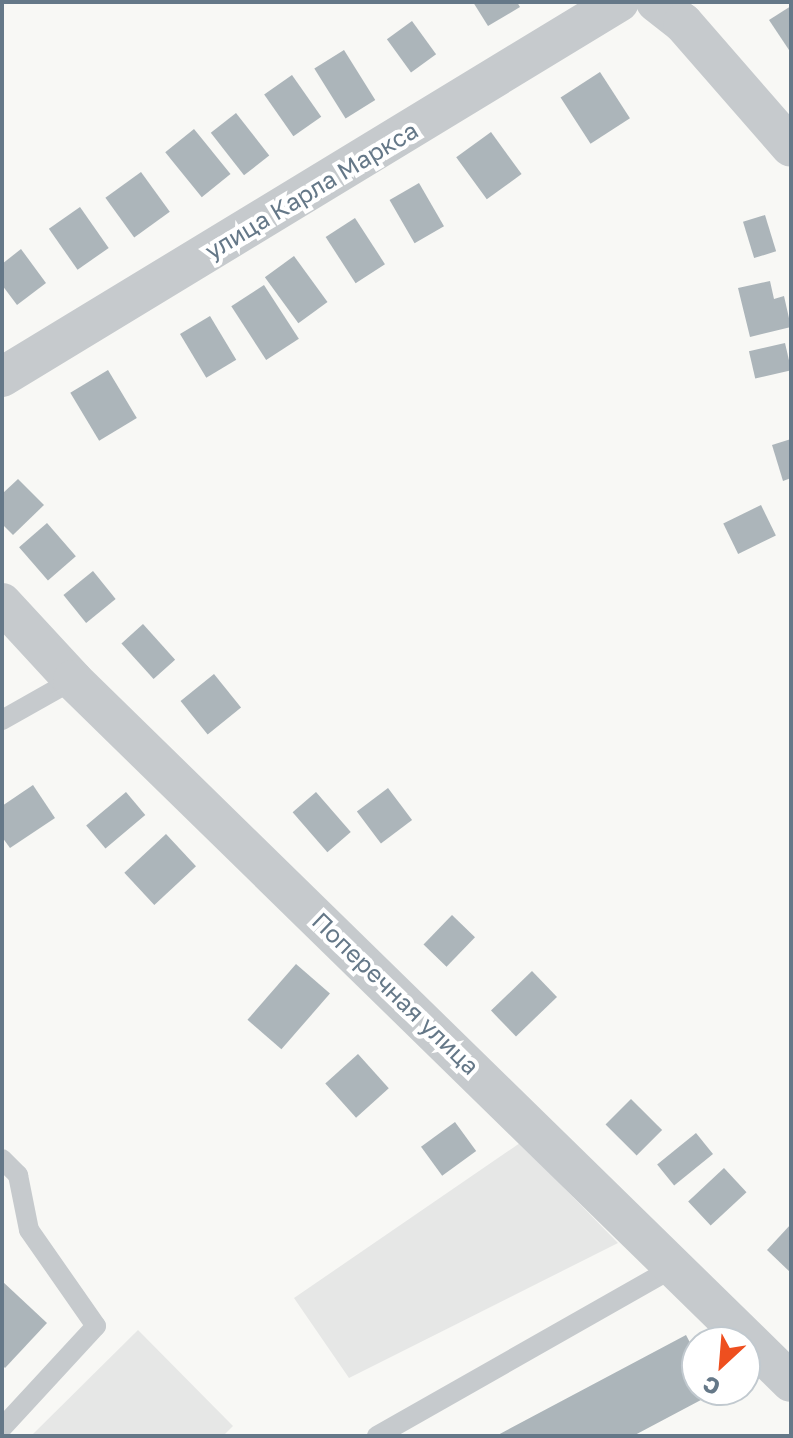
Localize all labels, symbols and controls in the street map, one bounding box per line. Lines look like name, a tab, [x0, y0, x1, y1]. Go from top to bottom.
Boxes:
street label: улица Карла Маркса	[199, 115, 423, 265]
street label: Поперечная улица	[307, 906, 485, 1080]
north arrow	[681, 1326, 761, 1406]
text: С	[698, 1371, 724, 1402]

